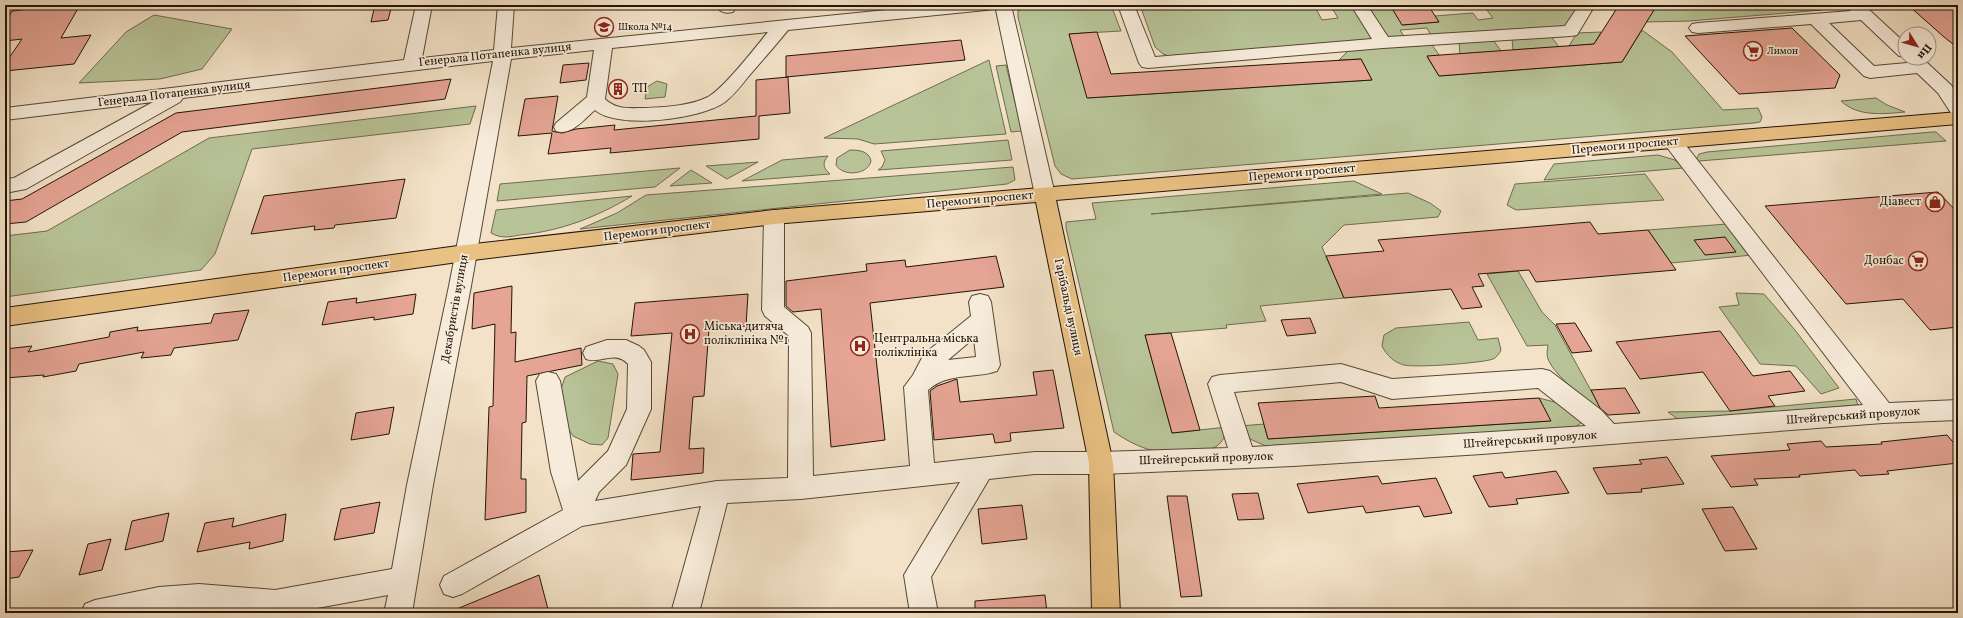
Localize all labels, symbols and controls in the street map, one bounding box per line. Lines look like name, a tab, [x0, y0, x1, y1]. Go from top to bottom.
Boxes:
school or university icon: Школа №14	[593, 16, 615, 38]
place label: Школа №14	[618, 20, 673, 34]
north arrow	[1897, 26, 1937, 66]
street label: Генерала Потапенка вулиця	[418, 39, 572, 71]
supermarket icon: Лимон	[1742, 40, 1764, 62]
text: Пн	[1913, 40, 1934, 62]
place label: Лимон	[1767, 44, 1798, 58]
street label: Генерала Потапенка вулиця	[97, 77, 251, 111]
building icon: ТП	[607, 78, 629, 100]
place label: ТП	[632, 81, 648, 97]
street label: Перемоги проспект	[1571, 133, 1679, 159]
street label: Перемоги проспект	[1248, 160, 1356, 186]
street label: Перемоги проспект	[926, 187, 1034, 213]
shop icon: Діавест	[1924, 191, 1946, 213]
place label: Діавест	[1880, 194, 1921, 210]
street label: Перемоги проспект	[603, 217, 711, 245]
supermarket icon: Донбас	[1907, 250, 1929, 272]
street label: Декабристів вулиця	[438, 253, 472, 365]
place label: Донбас	[1864, 253, 1904, 269]
street label: Перемоги проспект	[282, 256, 390, 286]
street label: Гарібальді вулиця	[1050, 257, 1086, 357]
place label: Міська дитяча поліклініка №1	[704, 319, 788, 349]
hospital icon: Міська дитяча поліклініка №1	[679, 323, 701, 345]
place label: Центральна міська полiклiнiка	[874, 331, 979, 361]
hospital icon: Центральна міська полiклiнiка	[849, 335, 871, 357]
street label: Штейгерський провулок	[1785, 403, 1921, 429]
street label: Штейгерський провулок	[1462, 427, 1598, 453]
street label: Штейгерський провулок	[1139, 449, 1274, 469]

